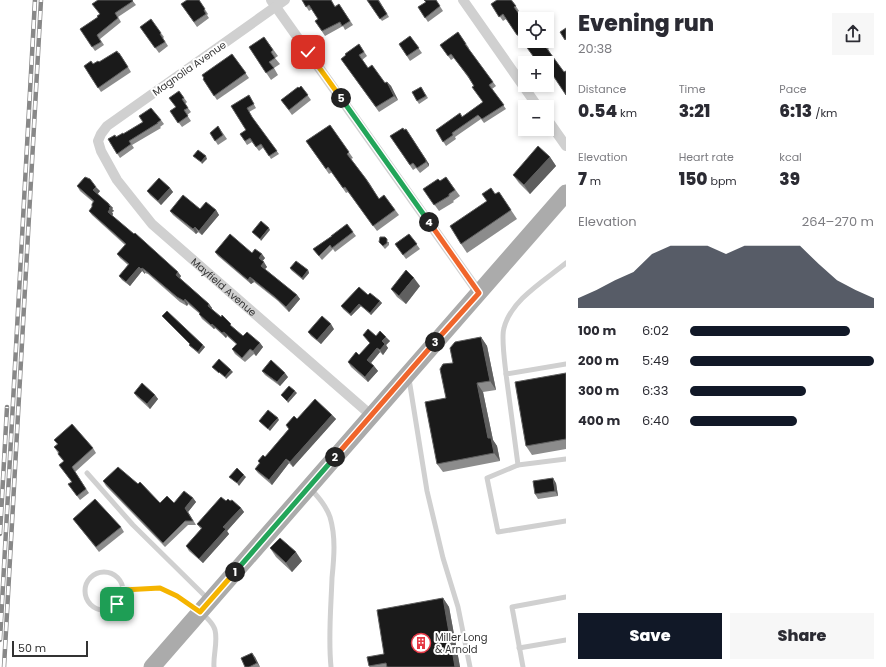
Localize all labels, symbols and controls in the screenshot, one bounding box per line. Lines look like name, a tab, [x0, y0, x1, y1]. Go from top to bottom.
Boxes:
text: Evening run	[578, 8, 714, 39]
map controls	[518, 12, 554, 136]
button: locate	[518, 12, 554, 48]
button: share	[832, 13, 874, 55]
pin	[291, 35, 325, 69]
street label: Magnolia Avenue	[149, 37, 229, 99]
text: 20:38	[578, 39, 612, 58]
icon: check	[297, 41, 319, 63]
button: +	[518, 56, 554, 92]
text: Distance	[578, 81, 626, 97]
text: Time	[679, 81, 705, 97]
text: Pace	[779, 81, 807, 97]
pin: 5	[331, 88, 351, 108]
text: 5	[337, 90, 345, 106]
text: 0.54	[578, 99, 617, 123]
text: 3:21	[679, 99, 710, 123]
text: 6:13	[779, 99, 812, 123]
button: −	[518, 100, 554, 136]
text: km	[617, 105, 637, 121]
text: /km	[812, 105, 837, 121]
text: Elevation	[578, 149, 628, 165]
text: Heart rate	[679, 149, 734, 165]
text: kcal	[779, 149, 802, 165]
text: 7	[578, 167, 587, 191]
text: 150	[679, 167, 708, 191]
text: 39	[779, 167, 800, 191]
text: m	[587, 173, 601, 189]
text: bpm	[708, 173, 737, 189]
pin: 4	[419, 212, 439, 232]
text: Elevation	[578, 212, 637, 231]
text: 264–270 m	[802, 212, 874, 231]
text: 4	[425, 214, 433, 230]
street label: Mayfield Avenue	[188, 254, 260, 320]
text: 100 m	[578, 321, 616, 340]
text: 6:02	[642, 321, 669, 340]
pin: 3	[425, 332, 445, 352]
text: 3	[432, 334, 438, 350]
text: 200 m	[578, 351, 619, 370]
text: 5:49	[642, 351, 669, 370]
text: 300 m	[578, 381, 619, 400]
text: 6:33	[642, 381, 668, 400]
text: 400 m	[578, 411, 620, 430]
text: 6:40	[642, 411, 669, 430]
pin: 2	[325, 447, 345, 467]
text: 2	[332, 449, 338, 465]
pin: 1	[225, 562, 245, 582]
text: 1	[233, 564, 237, 580]
pin	[100, 587, 134, 621]
icon: arrive	[106, 593, 128, 615]
button: Save	[578, 613, 722, 659]
button: Share	[730, 613, 874, 659]
place label: Miller Long & Arnold	[435, 630, 487, 657]
building icon: Miller Long & Arnold	[410, 632, 432, 654]
scale bar	[12, 639, 88, 658]
text: 50 m	[18, 640, 46, 656]

